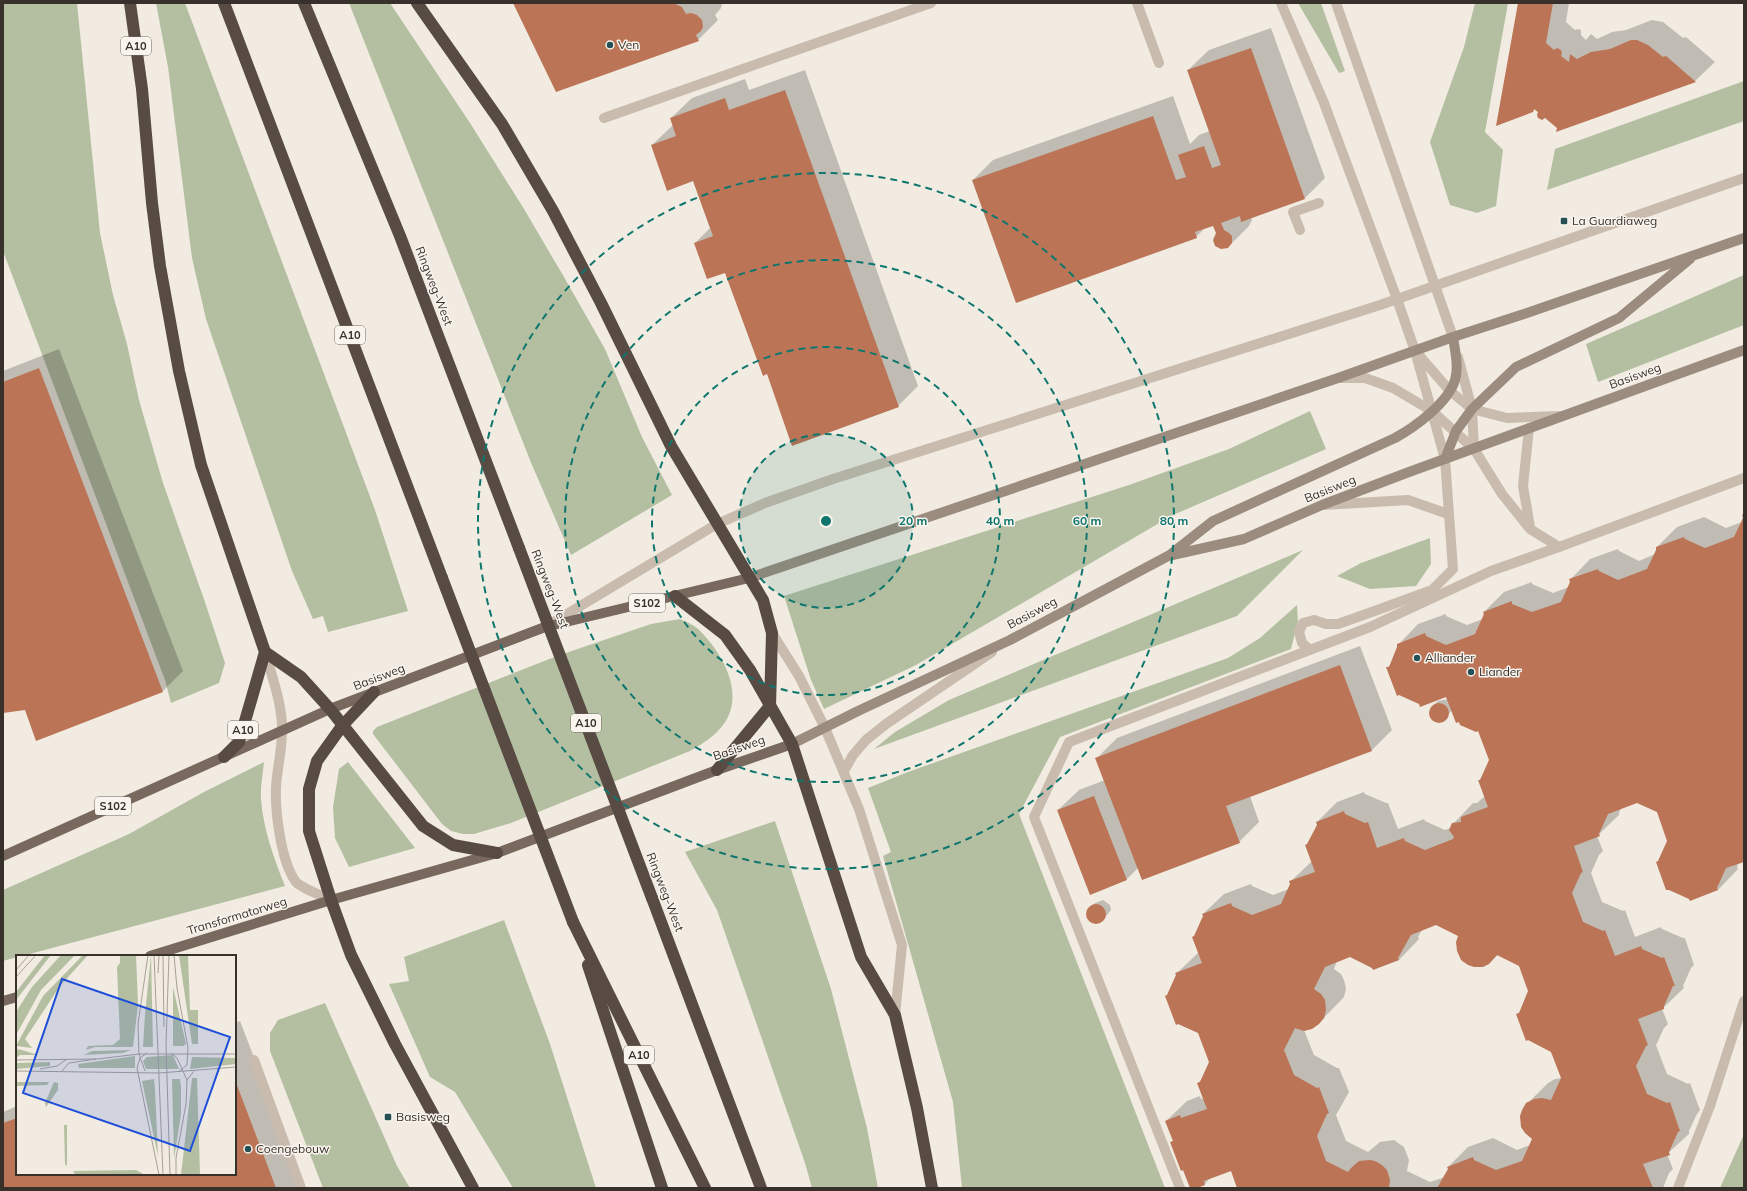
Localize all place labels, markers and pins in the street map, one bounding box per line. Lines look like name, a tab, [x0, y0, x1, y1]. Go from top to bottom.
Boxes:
place label: Ven	[618, 37, 639, 52]
marker: Ven	[605, 40, 615, 50]
place label: La Guardiaweg	[1572, 213, 1657, 228]
marker: La Guardiaweg	[1559, 216, 1569, 226]
centre of rings	[819, 514, 833, 528]
place label: Alliander	[1425, 650, 1475, 665]
marker: Alliander	[1412, 653, 1422, 663]
place label: Liander	[1479, 664, 1521, 679]
marker: Liander	[1466, 667, 1476, 677]
place label: Basisweg	[396, 1109, 450, 1124]
marker: Basisweg	[383, 1112, 393, 1122]
place label: Coengebouw	[256, 1141, 330, 1156]
marker: Coengebouw	[243, 1144, 253, 1154]

